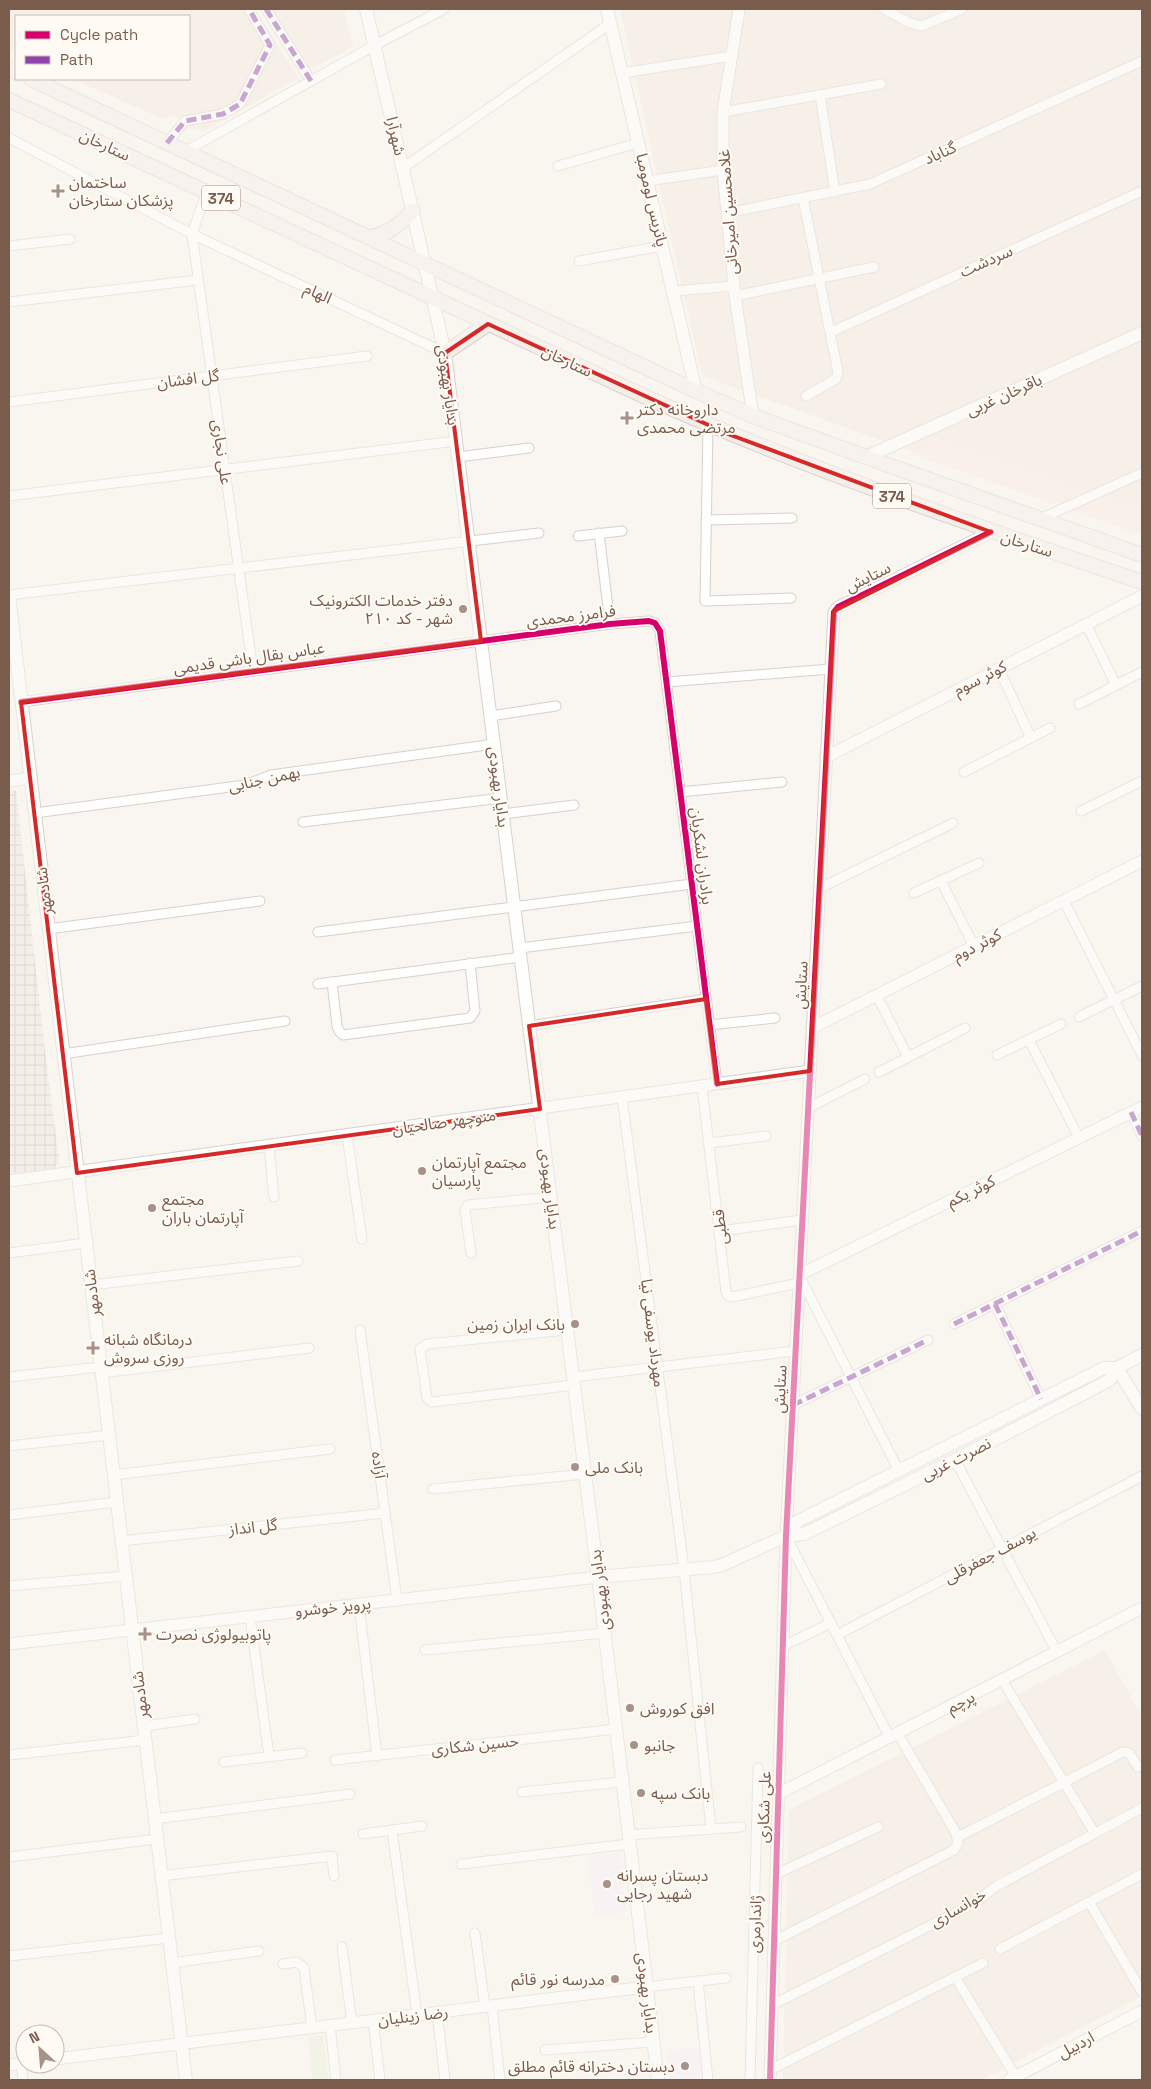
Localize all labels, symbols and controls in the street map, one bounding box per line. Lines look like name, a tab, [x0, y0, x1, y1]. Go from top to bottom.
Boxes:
legend	[15, 15, 190, 80]
text: Cycle path	[60, 25, 138, 44]
text: Path	[60, 50, 93, 69]
street label: شهرآرا	[381, 114, 411, 158]
street label: ستارخان	[76, 124, 134, 166]
street label: گناباد	[921, 136, 960, 169]
street label: غلامحسین امیرخانی	[713, 149, 743, 275]
street label: پاتریس لومومبا	[631, 151, 673, 249]
place label: ساختمان پزشکان ستارخان	[69, 172, 173, 211]
marker: ساختمان پزشکان ستارخان	[51, 184, 65, 198]
road number: 374	[202, 186, 240, 210]
street label: سردشت	[956, 240, 1016, 282]
street label: الهام	[300, 277, 335, 310]
street label: ستارخان	[538, 340, 596, 382]
street label: بدایار بهبودی	[432, 343, 464, 427]
street label: گل افشان	[156, 365, 221, 393]
street label: باقرخان غربی	[963, 369, 1045, 421]
place label: داروخانه دکتر مرتضی محمدی	[636, 399, 736, 438]
marker: داروخانه دکتر مرتضی محمدی	[621, 412, 633, 424]
street label: علی نجاری	[207, 418, 237, 486]
road number: 374	[873, 484, 911, 508]
street label: ستارخان	[998, 526, 1056, 562]
street label: ستایش	[842, 557, 894, 597]
place label: دفتر خدمات الکترونیک شهر - کد ۲۱۰	[309, 590, 453, 629]
street label: فرامرز محمدی	[525, 600, 617, 632]
marker: دفتر خدمات الکترونیک شهر - کد ۲۱۰	[457, 603, 469, 615]
street label: عباس بقال باشی قدیمی	[172, 637, 326, 679]
street label: کوثر سوم	[950, 655, 1012, 702]
street label: بدایار بهبودی	[484, 745, 514, 829]
street label: بهمن جنابی	[226, 761, 302, 797]
street label: برادران لشکریان	[686, 806, 718, 906]
street label: شادمهر	[31, 866, 57, 917]
street label: کوثر دوم	[949, 924, 1006, 968]
street label: ستایش	[789, 960, 813, 1010]
street label: منوچهر صالحیان	[391, 1104, 497, 1140]
street label: بدایار بهبودی	[535, 1147, 565, 1231]
place label: مجتمع آپارتمان پارسیان	[432, 1152, 527, 1191]
marker: مجتمع آپارتمان پارسیان	[416, 1165, 428, 1177]
street label: کوثر یکم	[943, 1170, 1000, 1213]
place label: مجتمع آپارتمان باران	[162, 1189, 245, 1228]
marker: مجتمع آپارتمان باران	[146, 1202, 158, 1214]
street label: قطبی	[707, 1208, 733, 1246]
street label: شادمهر	[79, 1268, 105, 1319]
street label: مهرداد یوسفی نیا	[636, 1278, 670, 1388]
place label: بانک ایران زمین	[467, 1314, 565, 1335]
marker: بانک ایران زمین	[569, 1318, 581, 1330]
place label: درمانگاه شبانه روزی سروش	[104, 1329, 192, 1368]
marker: درمانگاه شبانه روزی سروش	[86, 1341, 100, 1355]
street label: ستایش	[768, 1364, 792, 1414]
street label: نصرت غربی	[917, 1432, 995, 1486]
street label: آزاده	[367, 1450, 391, 1481]
place label: بانک ملی	[585, 1457, 643, 1478]
marker: بانک ملی	[569, 1461, 581, 1473]
street label: گل انداز	[227, 1514, 279, 1540]
street label: یوسف جعفرقلی	[940, 1522, 1040, 1588]
street label: بدایار بهبودی	[585, 1548, 615, 1632]
street label: پرویز خوشرو	[294, 1593, 372, 1622]
place label: پاتوبیولوژی نصرت	[156, 1624, 271, 1645]
marker: پاتوبیولوژی نصرت	[138, 1627, 152, 1641]
street label: شادمهر	[127, 1670, 153, 1721]
street label: پرچم	[943, 1686, 980, 1720]
place label: افق کوروش	[640, 1698, 715, 1719]
marker: افق کوروش	[624, 1702, 636, 1714]
street label: حسین شکاری	[430, 1730, 520, 1760]
place label: جانبو	[644, 1735, 675, 1756]
marker: جانبو	[628, 1739, 640, 1751]
street label: علی شکاری	[752, 1771, 776, 1843]
place label: بانک سپه	[651, 1783, 710, 1804]
marker: بانک سپه	[635, 1787, 647, 1799]
place label: دبستان پسرانه شهید رجایی	[617, 1865, 708, 1904]
marker: دبستان پسرانه شهید رجایی	[601, 1878, 613, 1890]
street label: خوانساری	[926, 1884, 990, 1932]
street label: ژاندارمری	[743, 1895, 767, 1953]
street label: بدایار بهبودی	[632, 1951, 662, 2035]
place label: مدرسه نور قائم	[511, 1969, 605, 1992]
marker: مدرسه نور قائم	[609, 1973, 621, 1985]
street label: رضا زینلیان	[377, 2001, 449, 2031]
north arrow	[15, 2024, 65, 2074]
text: N	[26, 2027, 42, 2047]
street label: اردبیل	[1054, 2027, 1098, 2063]
place label: دبستان دخترانه قائم مطلق	[508, 2056, 675, 2079]
marker: دبستان دخترانه قائم مطلق	[679, 2060, 691, 2072]

